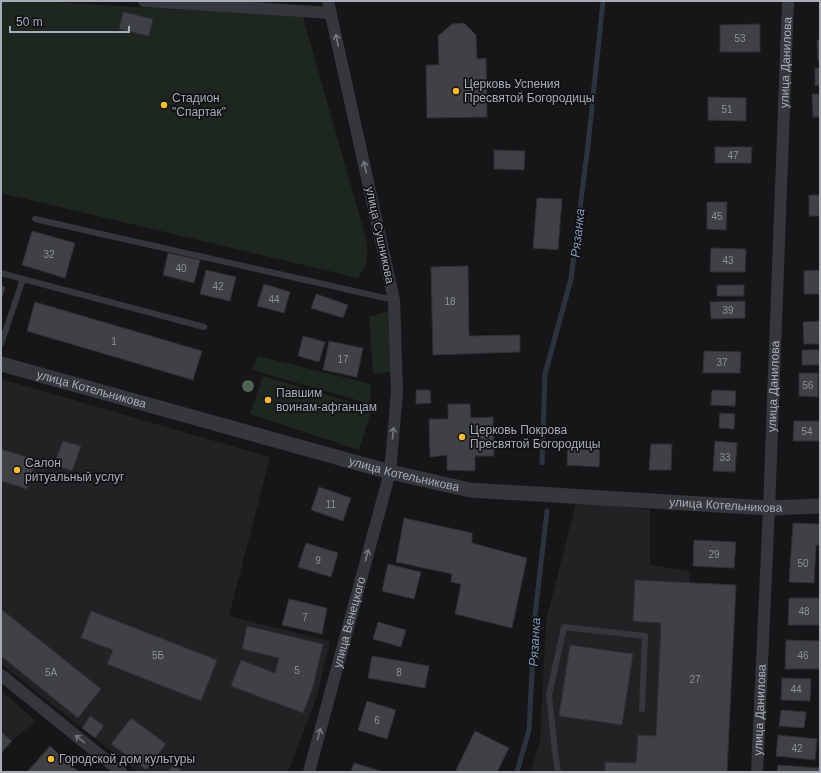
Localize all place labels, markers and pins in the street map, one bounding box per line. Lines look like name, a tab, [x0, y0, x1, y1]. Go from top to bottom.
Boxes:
place label: Церковь Успения Пресвятой Богородицы	[464, 77, 594, 105]
marker: Церковь Успения Пресвятой Богородицы	[451, 86, 461, 96]
place label: Стадион "Спартак"	[172, 91, 226, 119]
marker: Стадион "Спартак"	[159, 100, 169, 110]
place label: Павшим воинам-афганцам	[276, 386, 377, 414]
marker: Павшим воинам-афганцам	[263, 395, 273, 405]
place label: Церковь Покрова Пресвятой Богородицы	[470, 423, 600, 451]
marker: Церковь Покрова Пресвятой Богородицы	[457, 432, 467, 442]
place label: Салон ритуальный услуг	[25, 456, 125, 484]
marker: Салон ритуальный услуг	[12, 465, 22, 475]
place label: Городской дом культуры	[59, 752, 195, 766]
marker: Городской дом культуры	[46, 754, 56, 764]

